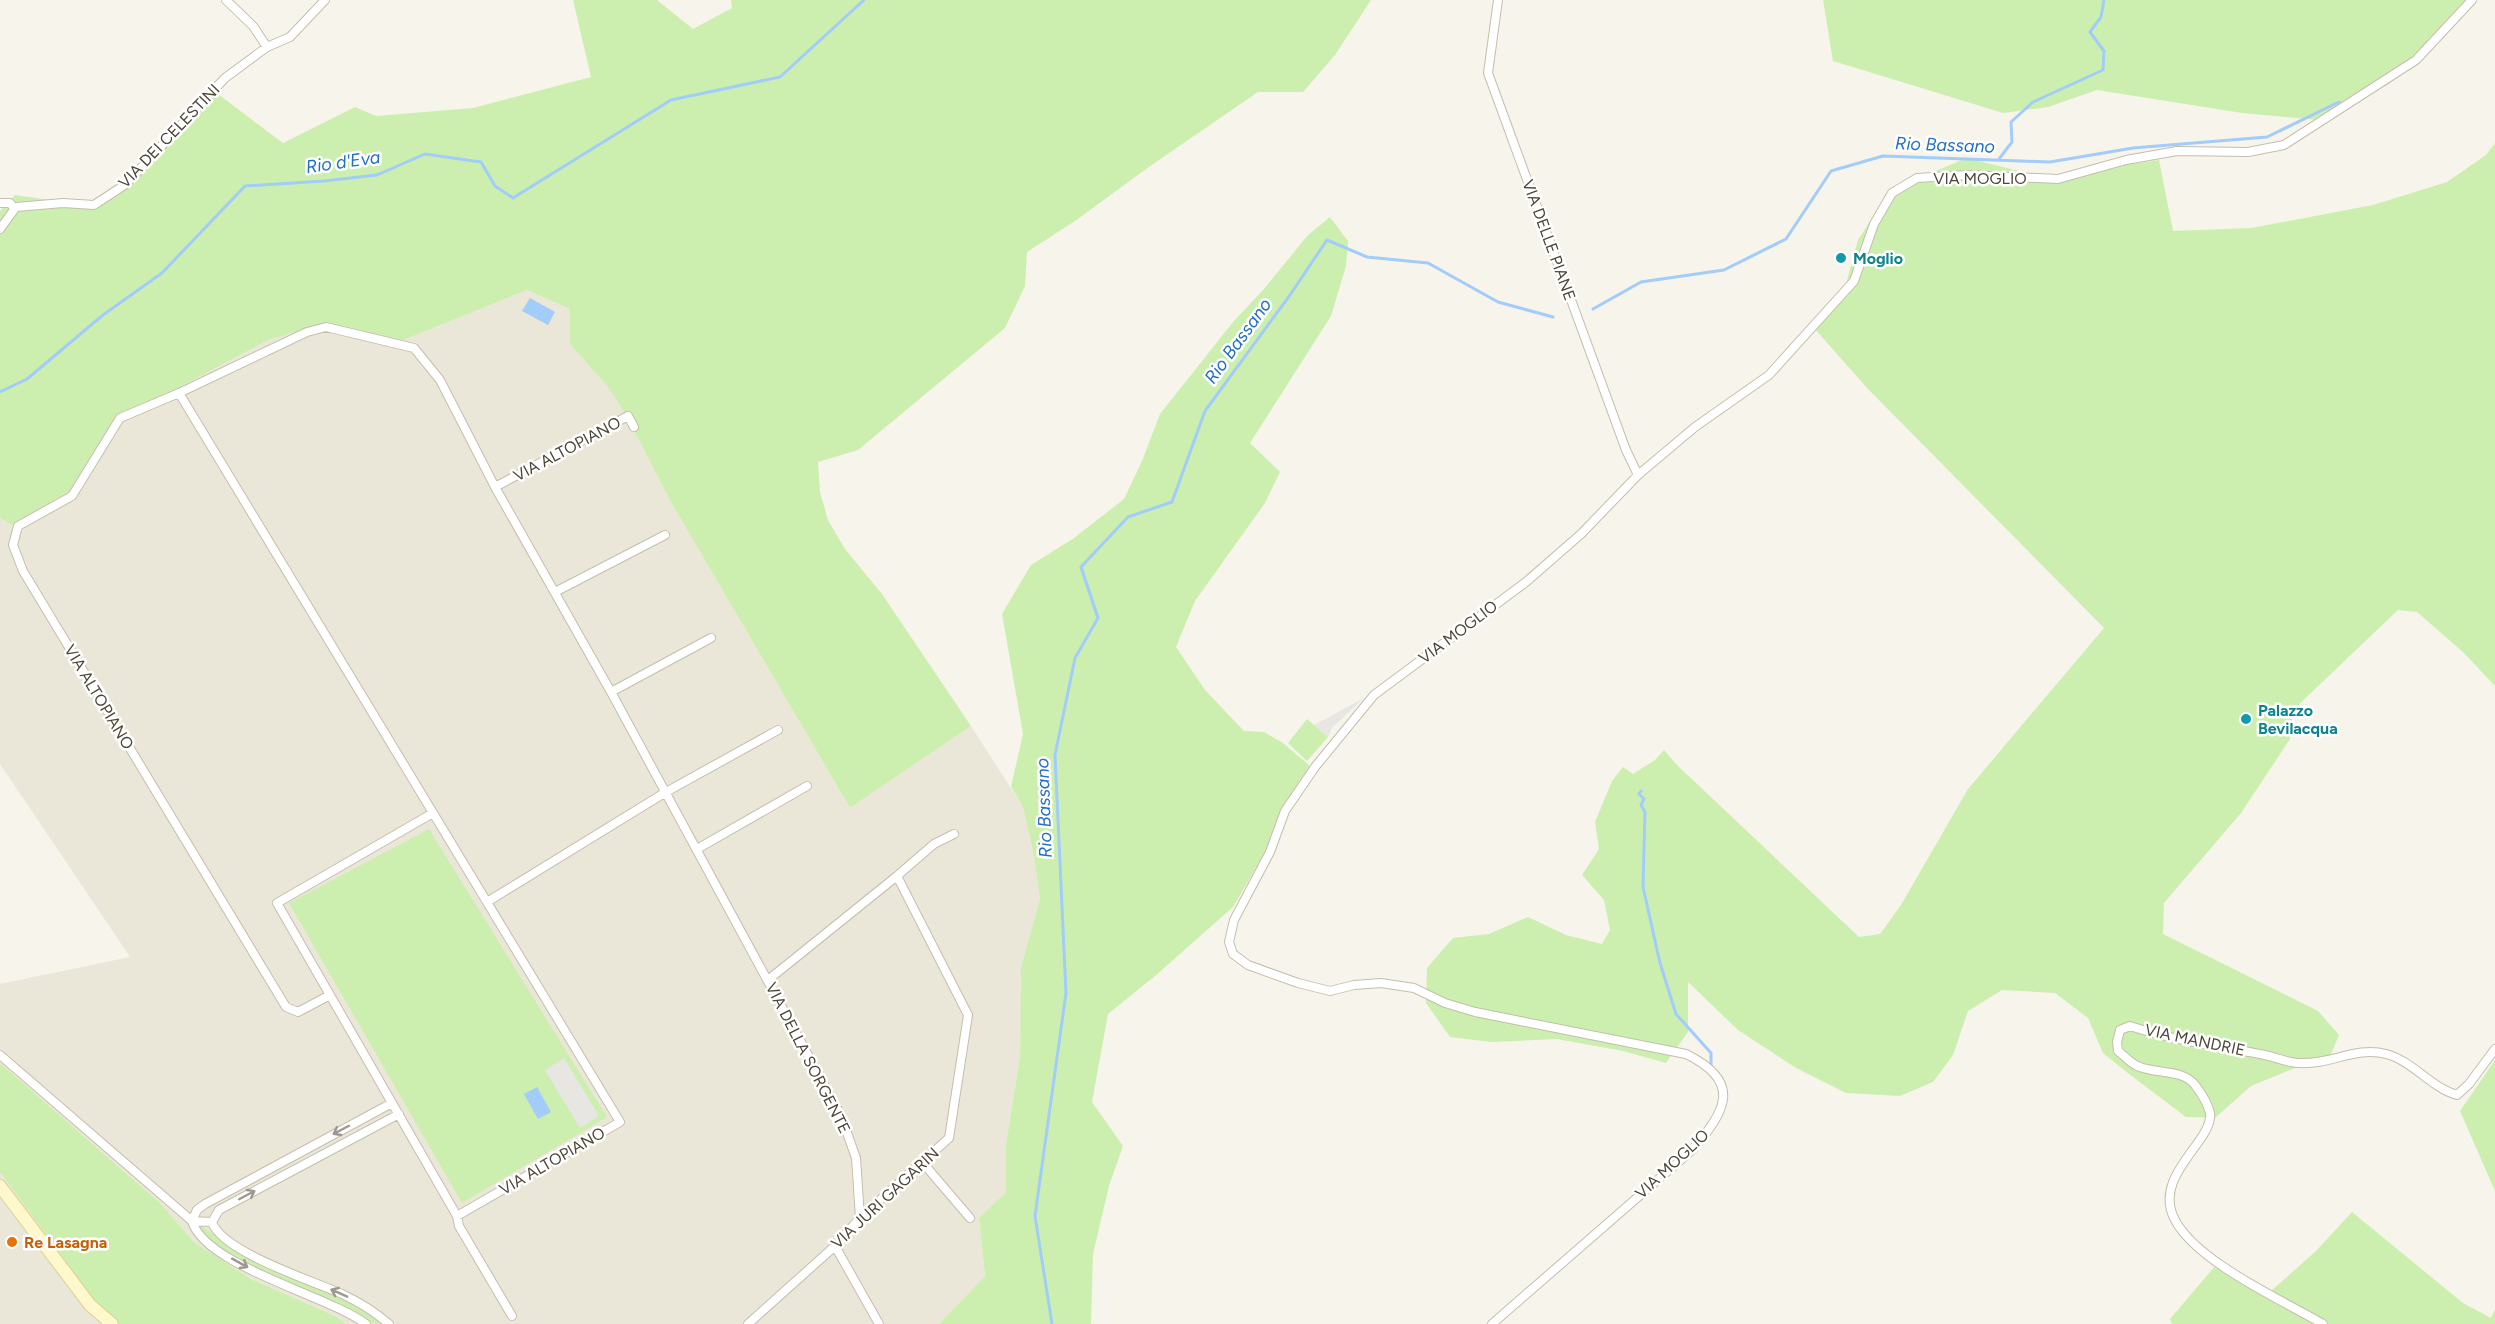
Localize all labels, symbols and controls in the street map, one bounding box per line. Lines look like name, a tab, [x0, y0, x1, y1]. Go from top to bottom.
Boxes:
street label: VIA DEI CELESTINI	[114, 80, 224, 192]
water label: Rio Bassano	[1895, 132, 1995, 158]
water label: Rio d'Eva	[304, 146, 382, 178]
street label: VIA MOGLIO	[1933, 169, 2027, 188]
street label: VIA DELLE PIANE	[1518, 177, 1580, 303]
place label: Moglio	[1853, 249, 1903, 268]
marker: Moglio	[1834, 251, 1848, 265]
water label: Rio Bassano	[1200, 294, 1276, 388]
street label: VIA ALTOPIANO	[510, 413, 624, 485]
street label: VIA MOGLIO	[1415, 596, 1501, 668]
street label: VIA ALTOPIANO	[60, 641, 138, 753]
place label: Palazzo Bevilacqua	[2258, 701, 2338, 738]
marker: Palazzo Bevilacqua	[2239, 712, 2253, 726]
water label: Rio Bassano	[1031, 758, 1057, 858]
street label: VIA DELLA SORGENTE	[762, 979, 854, 1137]
street label: VIA MANDRIE	[2143, 1020, 2247, 1060]
street label: VIA ALTOPIANO	[496, 1123, 608, 1199]
one-way arrow	[332, 1125, 350, 1136]
street label: VIA MOGLIO	[1631, 1125, 1713, 1203]
street label: VIA JURI GAGARIN	[827, 1143, 943, 1253]
one-way arrow	[237, 1189, 255, 1200]
place label: Re Lasagna	[24, 1233, 107, 1252]
marker: Re Lasagna	[5, 1235, 19, 1249]
one-way arrow	[231, 1258, 249, 1269]
one-way arrow	[331, 1287, 349, 1299]

